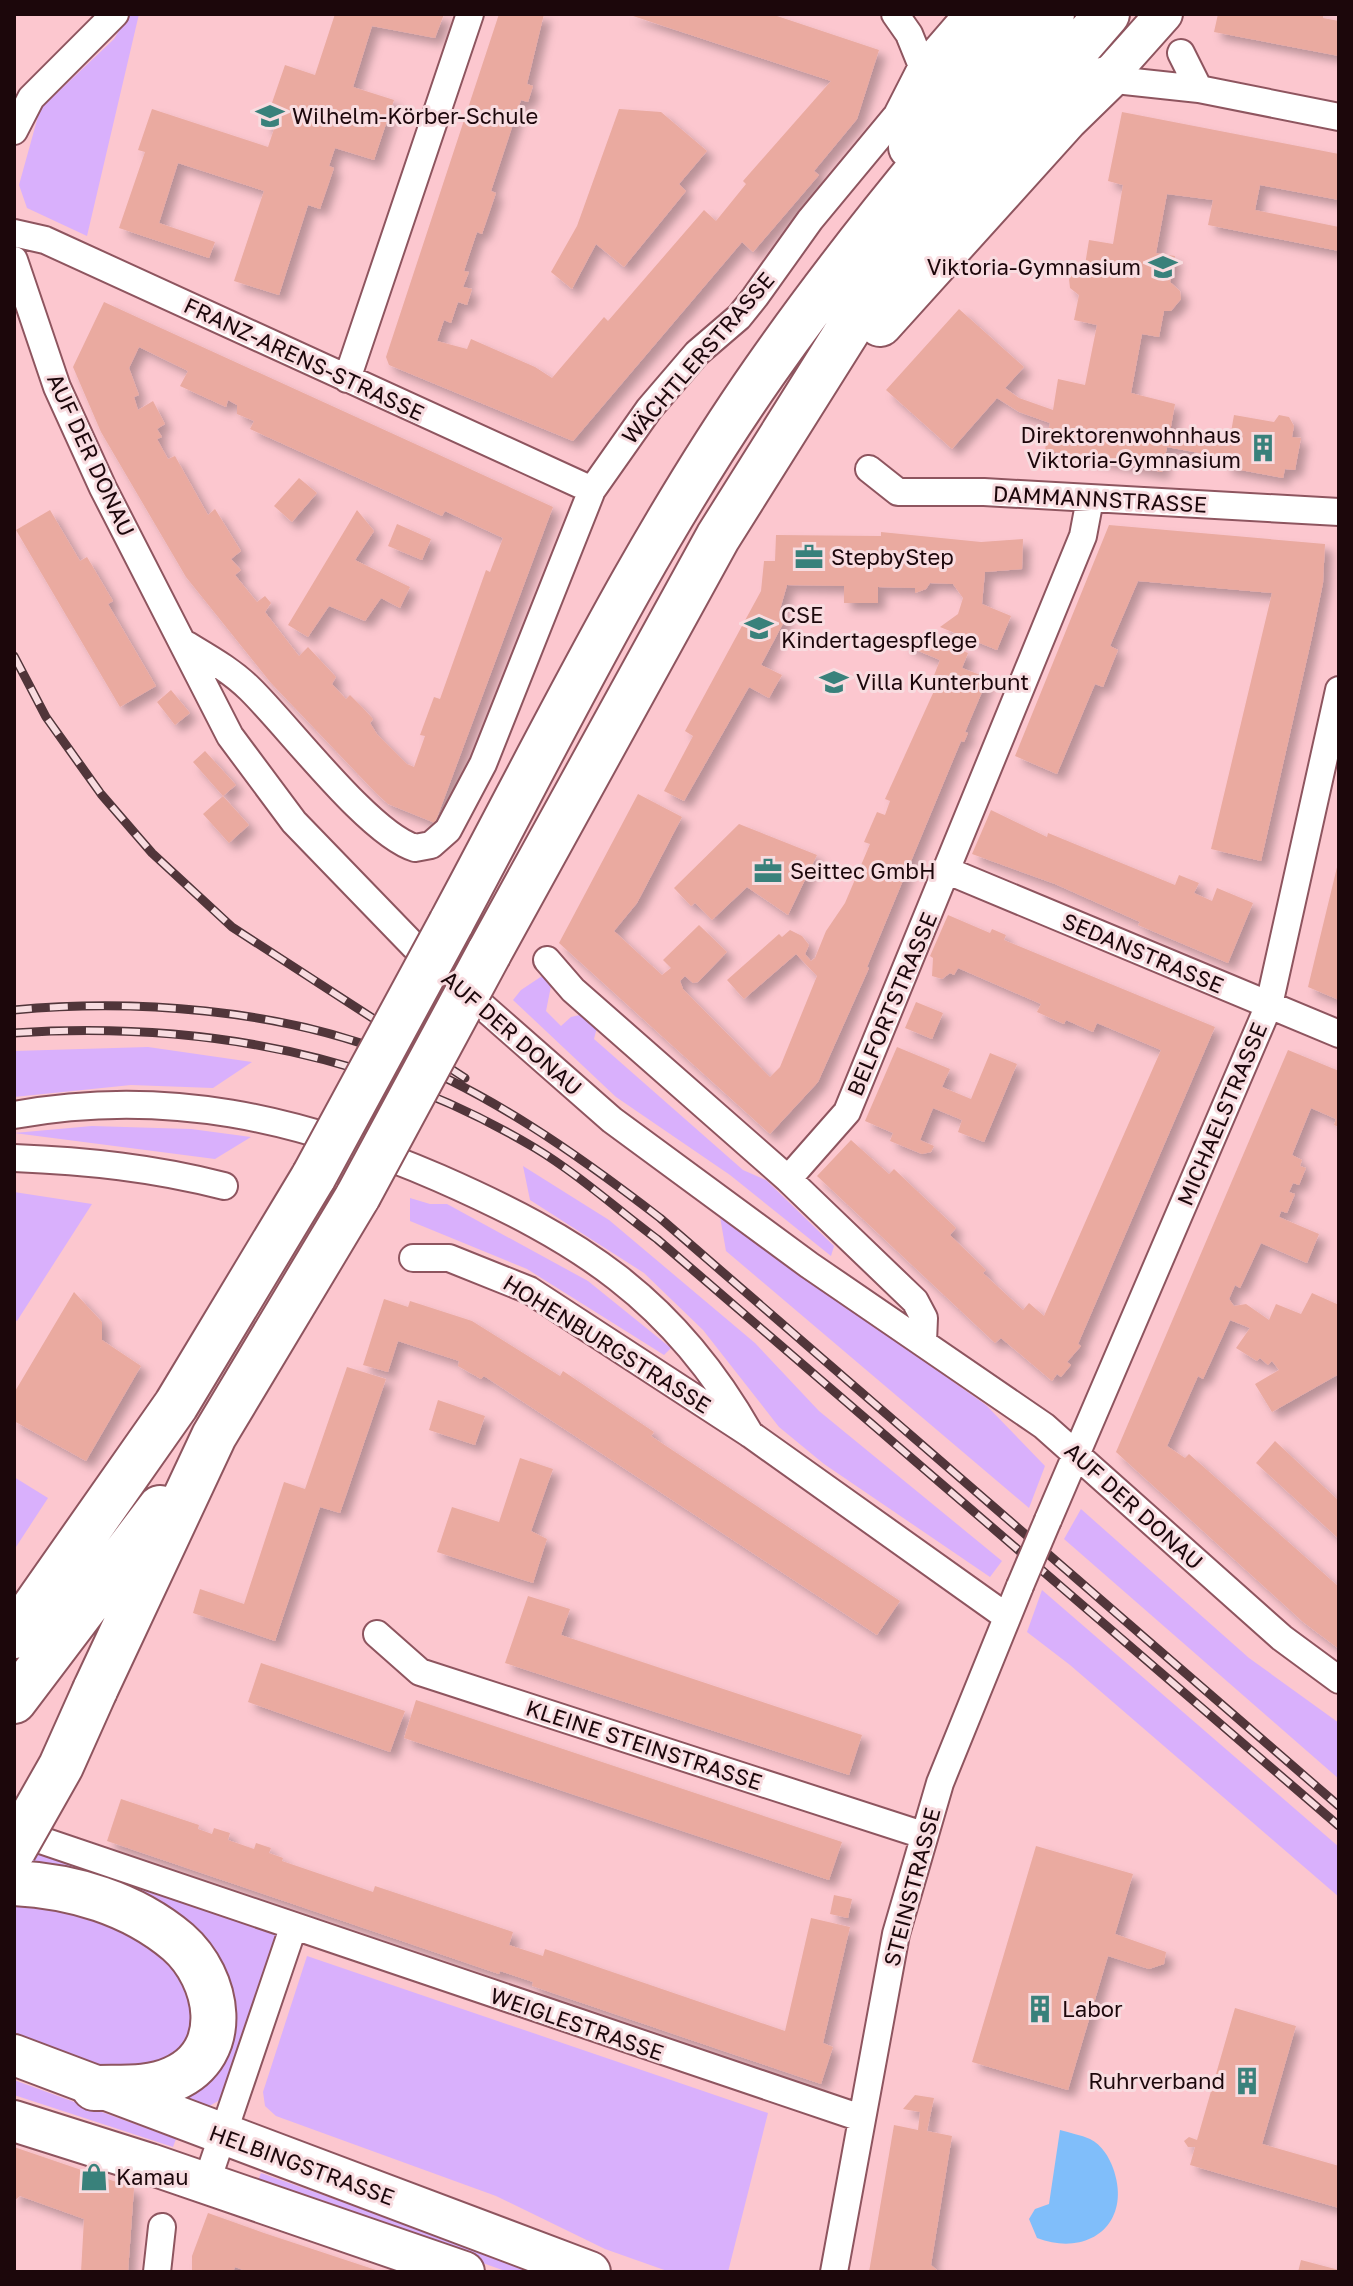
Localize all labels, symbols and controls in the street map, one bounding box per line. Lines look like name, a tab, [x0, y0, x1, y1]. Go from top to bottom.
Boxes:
school or university icon: Wilhelm-Körber-Schule	[255, 101, 285, 131]
place label: Wilhelm-Körber-Schule	[292, 102, 538, 129]
school or university icon: Viktoria-Gymnasium	[1148, 252, 1178, 282]
place label: Viktoria-Gymnasium	[927, 253, 1141, 280]
street label: WÄCHTLERSTRASSE	[616, 266, 780, 449]
street label: FRANZ-ARENS-STRASSE	[180, 291, 429, 426]
street label: AUF DER DONAU	[42, 369, 141, 541]
place label: Direktorenwohnhaus Viktoria-Gymnasium	[1020, 421, 1241, 473]
building icon: Direktorenwohnhaus Viktoria-Gymnasium	[1248, 433, 1278, 463]
street label: DAMMANNSTRASSE	[992, 479, 1208, 518]
office icon: StepbyStep	[794, 542, 824, 572]
place label: StepbyStep	[831, 543, 954, 570]
place label: CSE Kindertagespflege	[781, 601, 977, 653]
school or university icon: CSE Kindertagespflege	[744, 613, 774, 643]
school or university icon: Villa Kunterbunt	[819, 667, 849, 697]
place label: Villa Kunterbunt	[856, 668, 1029, 695]
office icon: Seittec GmbH	[753, 856, 783, 886]
place label: Seittec GmbH	[790, 857, 936, 884]
street label: SEDANSTRASSE	[1059, 906, 1228, 999]
street label: BELFORTSTRASSE	[841, 908, 942, 1100]
street label: AUF DER DONAU	[437, 965, 588, 1101]
street label: MICHAELSTRASSE	[1171, 1018, 1272, 1209]
street label: HOHENBURGSTRASSE	[498, 1269, 716, 1419]
street label: AUF DER DONAU	[1060, 1437, 1209, 1575]
street label: KLEINE STEINSTRASSE	[523, 1694, 766, 1795]
street label: STEINSTRASSE	[877, 1805, 946, 1969]
street label: WEIGLESTRASSE	[487, 1981, 667, 2066]
building icon: Labor	[1025, 1994, 1055, 2024]
place label: Labor	[1062, 1995, 1123, 2022]
building icon: Ruhrverband	[1232, 2066, 1262, 2096]
place label: Ruhrverband	[1088, 2067, 1225, 2094]
street label: HELBINGSTRASSE	[206, 2118, 398, 2211]
shop icon: Kamau	[79, 2162, 109, 2192]
place label: Kamau	[116, 2163, 189, 2190]

